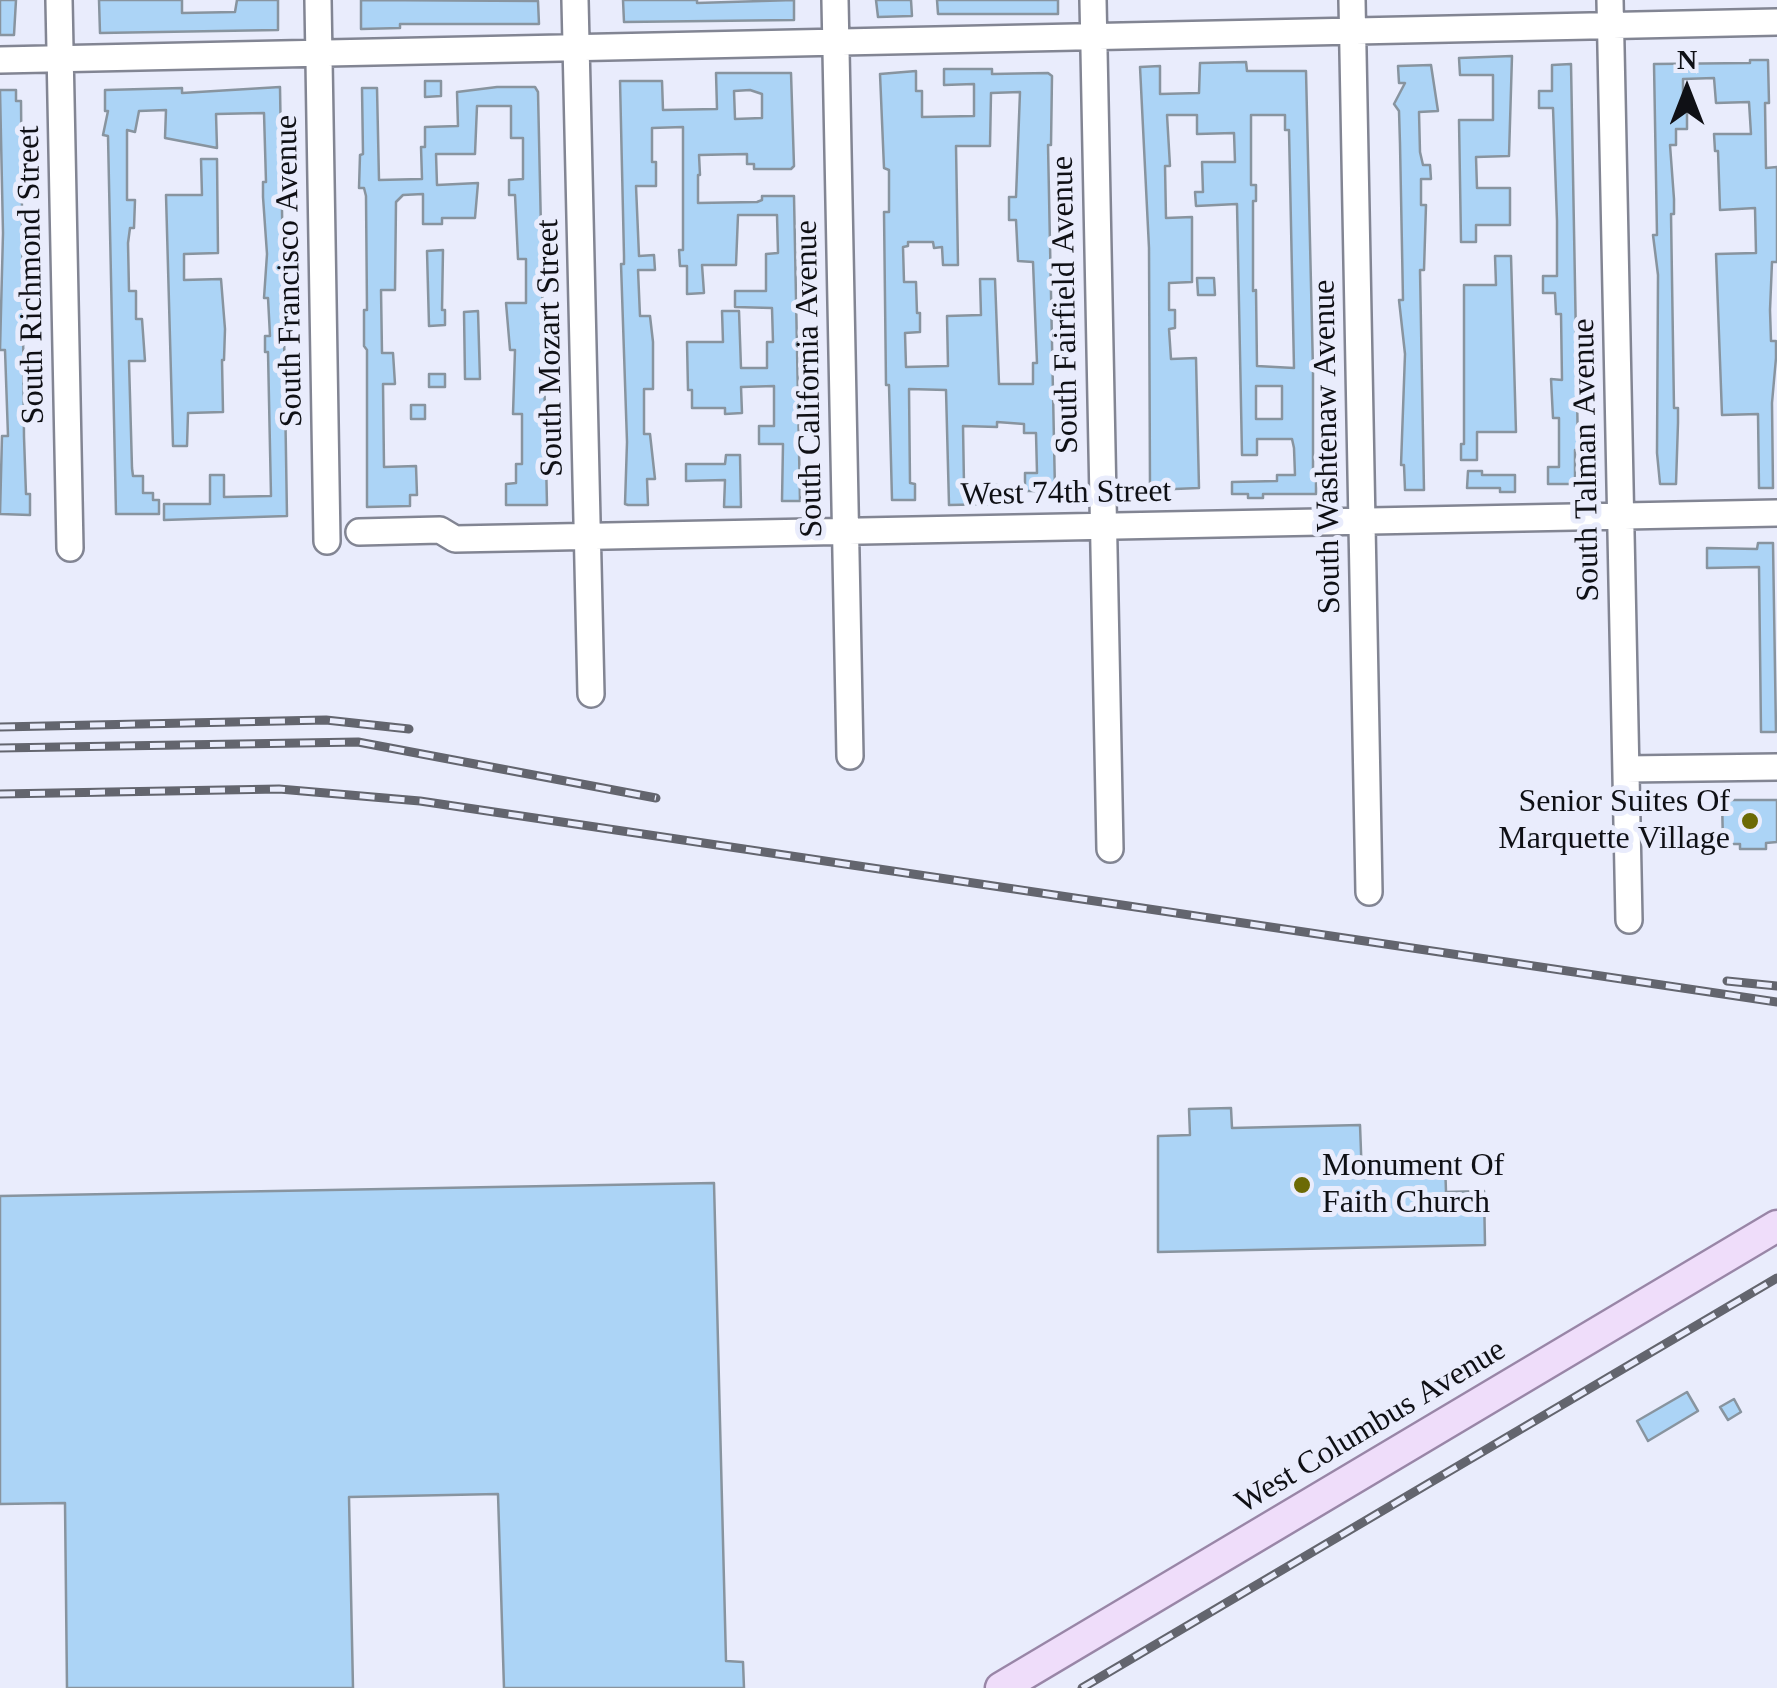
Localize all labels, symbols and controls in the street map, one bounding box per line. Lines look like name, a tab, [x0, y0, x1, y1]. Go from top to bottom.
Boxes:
north arrow	[1637, 40, 1737, 140]
text: N	[1677, 44, 1697, 75]
street label: South Francisco Avenue	[268, 115, 312, 427]
street label: South Richmond Street	[10, 125, 54, 425]
street label: South Fairfield Avenue	[1044, 156, 1088, 454]
street label: South Mozart Street	[530, 219, 572, 477]
street label: South California Avenue	[788, 220, 832, 538]
street label: South Washtenaw Avenue	[1306, 279, 1350, 615]
street label: South Talman Avenue	[1565, 318, 1609, 602]
street label: West 74th Street	[960, 473, 1172, 515]
place label: Senior Suites Of Marquette Village	[1498, 784, 1730, 859]
marker: Senior Suites Of Marquette Village	[1739, 810, 1761, 832]
place label: Monument Of Faith Church	[1322, 1148, 1504, 1223]
marker: Monument Of Faith Church	[1291, 1174, 1313, 1196]
street label: West Columbus Avenue	[1229, 1331, 1513, 1523]

